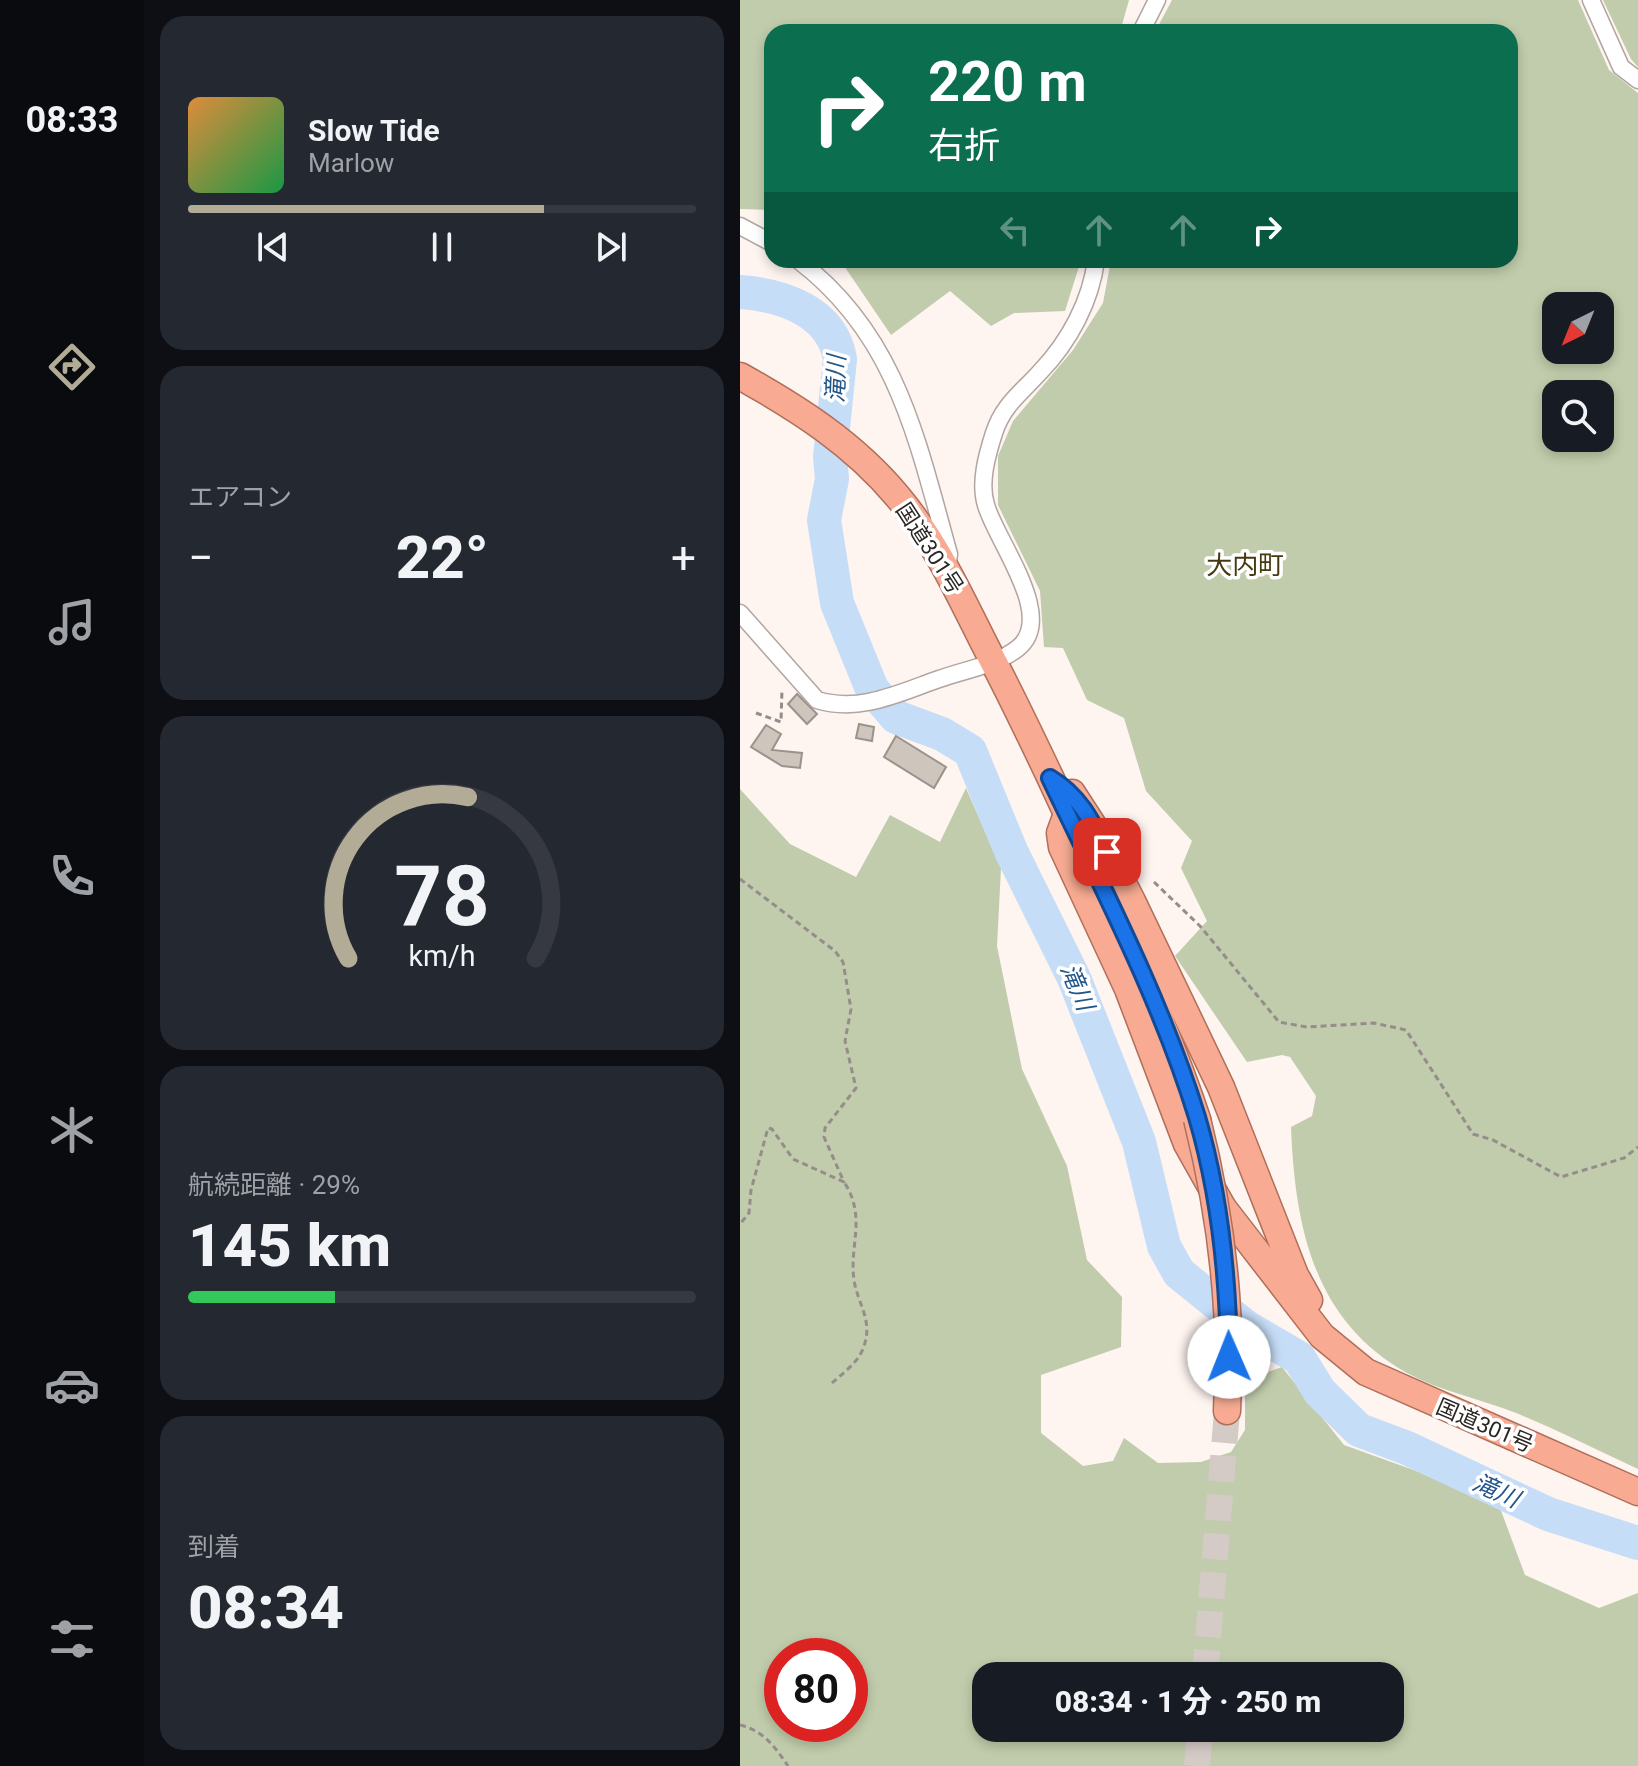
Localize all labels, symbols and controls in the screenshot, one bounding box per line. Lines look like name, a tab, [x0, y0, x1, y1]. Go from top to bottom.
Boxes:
text: 220 m	[928, 49, 1087, 115]
icon: right	[796, 56, 900, 160]
text: 08:33	[26, 99, 118, 141]
text: Slow Tide	[308, 113, 440, 148]
text: 右折	[928, 125, 1000, 167]
text: Marlow	[308, 148, 394, 178]
icon: left	[993, 208, 1037, 252]
icon: ahead	[1077, 208, 1121, 252]
icon: ahead	[1161, 208, 1205, 252]
icon: right	[1245, 208, 1289, 252]
icon: previous	[251, 225, 295, 269]
icon: pause	[420, 225, 464, 269]
icon: next	[589, 225, 633, 269]
north arrow	[1542, 292, 1614, 364]
map controls	[1542, 292, 1614, 452]
icon: directions	[44, 339, 100, 395]
water label: 滝川	[821, 352, 851, 403]
button: search	[1542, 380, 1614, 452]
text: エアコン	[188, 482, 292, 512]
street label: 国道301号	[891, 498, 968, 598]
text: 22°	[396, 522, 489, 593]
text: −	[188, 532, 213, 584]
text: +	[671, 532, 696, 584]
district label: 大内町	[1206, 550, 1284, 580]
icon: music	[44, 594, 100, 650]
pin	[1073, 818, 1141, 886]
icon: arrive	[1085, 830, 1129, 874]
icon: phone	[44, 848, 100, 904]
text: 78	[394, 848, 490, 945]
text: km/h	[408, 939, 476, 973]
water label: 滝川	[1055, 959, 1100, 1017]
icon: climate	[44, 1102, 100, 1158]
text: 航続距離 · 29%	[188, 1170, 360, 1200]
text: 145 km	[188, 1210, 391, 1281]
position arrow	[1187, 1315, 1271, 1399]
icon: car	[44, 1357, 100, 1413]
street label: 国道301号	[1432, 1394, 1537, 1457]
water label: 滝川	[1468, 1468, 1526, 1515]
text: 到着	[188, 1532, 240, 1562]
text: 08:34	[188, 1572, 344, 1643]
icon: filters	[44, 1611, 100, 1667]
speed limit sign: 80	[764, 1638, 868, 1742]
text: 08:34 · 1 分 · 250 m	[1055, 1684, 1321, 1719]

